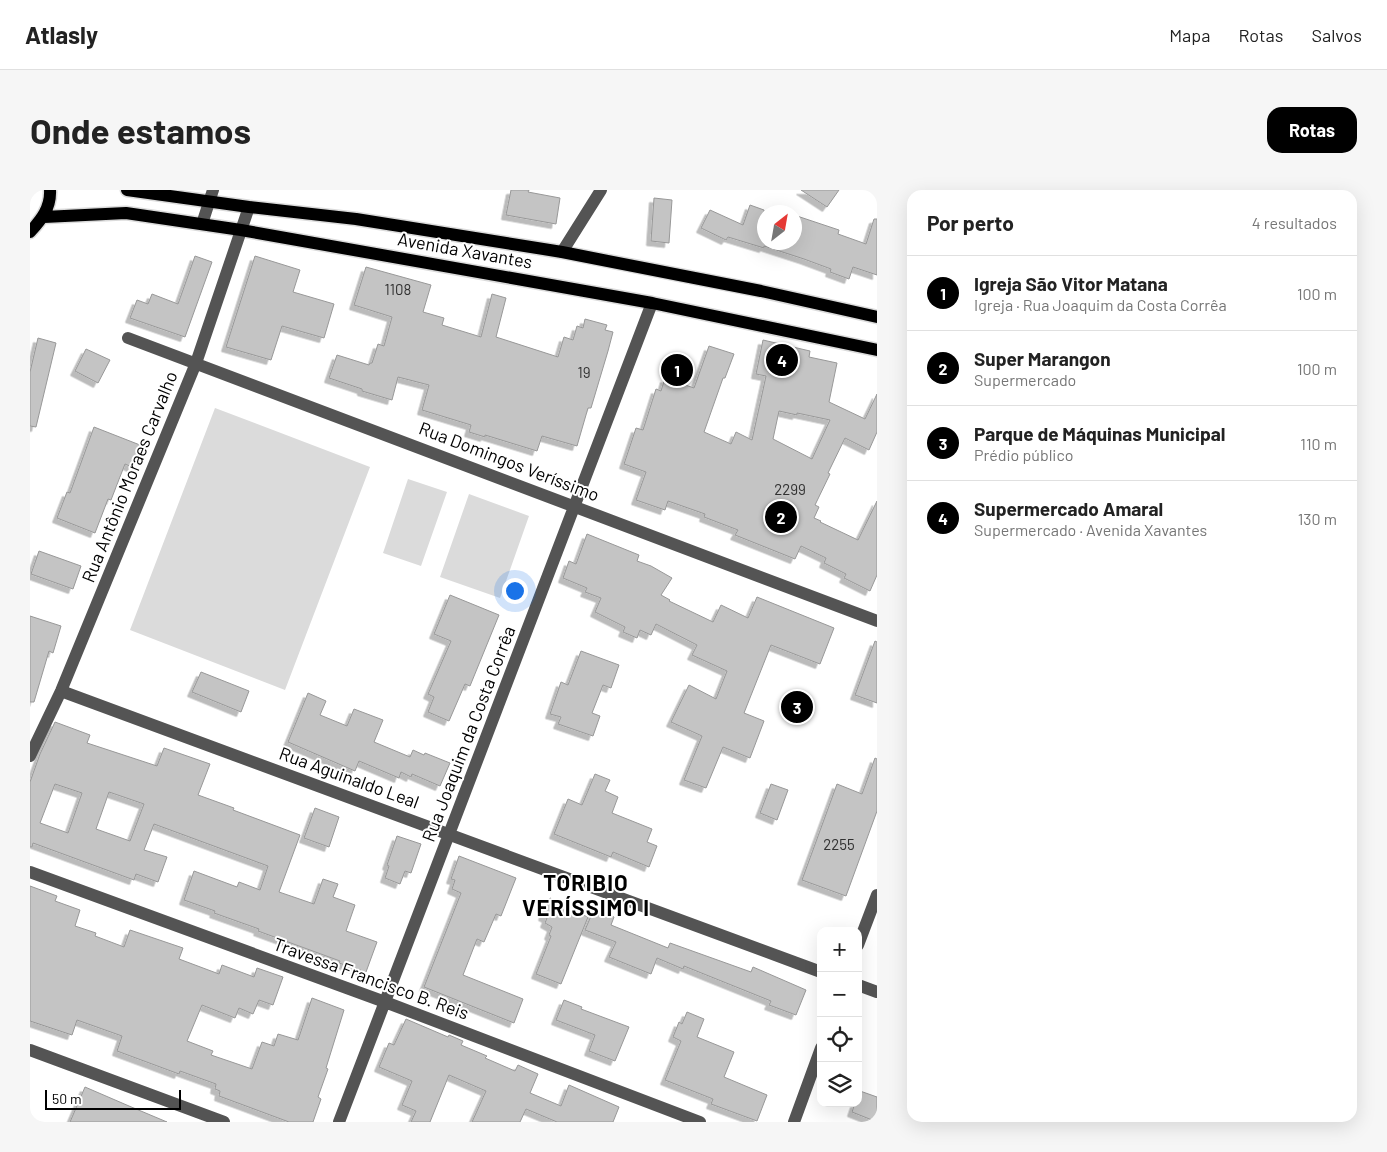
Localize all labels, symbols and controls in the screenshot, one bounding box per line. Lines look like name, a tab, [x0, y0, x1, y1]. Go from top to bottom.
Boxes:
text: Atlasly	[25, 20, 98, 49]
text: Mapa	[1169, 24, 1210, 46]
text: Rotas	[1238, 24, 1283, 46]
text: Salvos	[1311, 24, 1362, 46]
button: Rotas	[1267, 107, 1357, 153]
text: Onde estamos	[30, 109, 251, 151]
north arrow	[757, 205, 802, 250]
text: Por perto	[927, 210, 1014, 235]
text: 4 resultados	[1252, 213, 1337, 232]
street label: Avenida Xavantes	[396, 227, 534, 273]
text: Igreja São Vitor Matana	[974, 272, 1168, 295]
house number: 1108	[385, 280, 411, 298]
text: 1	[940, 284, 946, 303]
text: 100 m	[1297, 284, 1337, 303]
text: Igreja · Rua Joaquim da Costa Corrêa	[974, 295, 1227, 314]
pin: 4	[766, 341, 798, 379]
text: Super Marangon	[974, 347, 1111, 370]
pin: 1	[661, 351, 693, 389]
text: 2	[939, 359, 947, 378]
text: 100 m	[1297, 359, 1337, 378]
house number: 19	[577, 363, 591, 381]
street label: Rua Antônio Moraes Carvalho	[77, 368, 182, 585]
text: Supermercado	[974, 370, 1076, 389]
street label: Rua Domingos Veríssimo	[416, 417, 603, 506]
text: Parque de Máquinas Municipal	[974, 422, 1225, 445]
text: 3	[939, 434, 947, 453]
text: 110 m	[1300, 434, 1337, 453]
text: Prédio público	[974, 445, 1073, 464]
house number: 2299	[774, 480, 806, 498]
text: Supermercado Amaral	[974, 497, 1163, 520]
pin: 2	[765, 498, 797, 536]
text: 4	[938, 509, 948, 528]
text: 130 m	[1298, 509, 1337, 528]
text: Supermercado · Avenida Xavantes	[974, 520, 1207, 539]
your location	[502, 578, 528, 604]
street label: Rua Joaquim da Costa Corrêa	[417, 623, 519, 845]
pin: 3	[781, 688, 813, 726]
street label: Rua Aguinaldo Leal	[276, 742, 422, 813]
house number: 2255	[823, 835, 855, 853]
district label: TORIBIO VERÍSSIMO I	[522, 869, 650, 920]
map controls	[817, 927, 862, 1107]
button: +	[817, 927, 862, 972]
street label: Travessa Francisco B. Reis	[271, 932, 472, 1024]
button: −	[817, 972, 862, 1017]
button: locate	[817, 1017, 862, 1062]
button: layers	[817, 1062, 862, 1107]
scale bar	[45, 1087, 181, 1110]
text: 50 m	[52, 1090, 81, 1107]

